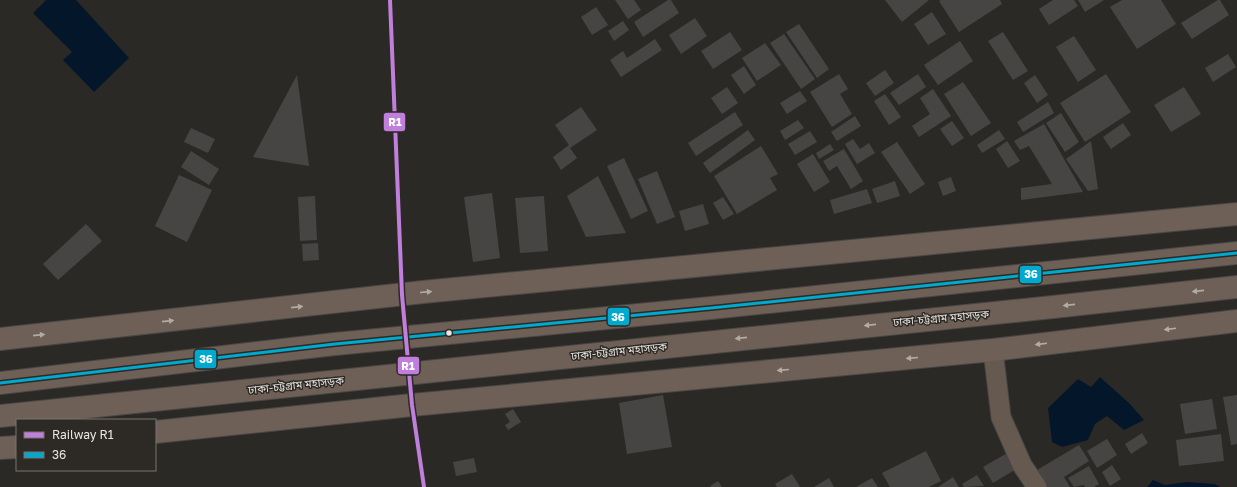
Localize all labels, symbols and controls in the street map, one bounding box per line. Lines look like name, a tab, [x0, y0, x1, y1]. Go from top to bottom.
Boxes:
line badge: R1	[383, 112, 406, 132]
text: R1	[388, 115, 402, 128]
line badge: 36	[1019, 265, 1042, 284]
text: 36	[1024, 267, 1038, 280]
one-way arrow	[1192, 288, 1204, 294]
one-way arrow	[420, 289, 432, 295]
one-way arrow	[1063, 302, 1075, 309]
one-way arrow	[291, 303, 303, 310]
line badge: 36	[607, 307, 630, 326]
street label: ঢাকা-চট্টগ্রাম মহাসড়ক	[891, 307, 990, 328]
text: 36	[611, 310, 625, 323]
one-way arrow	[162, 318, 174, 324]
one-way arrow	[864, 321, 876, 328]
one-way arrow	[1164, 325, 1177, 332]
unlabelled marker	[444, 328, 454, 338]
one-way arrow	[33, 332, 45, 338]
one-way arrow	[735, 335, 747, 342]
street label: ঢাকা-চট্টগ্রাম মহাসড়ক	[569, 339, 668, 362]
one-way arrow	[1035, 341, 1047, 347]
line badge: 36	[194, 349, 217, 369]
text: 36	[199, 352, 213, 365]
one-way arrow	[906, 354, 918, 361]
line badge: R1	[397, 356, 420, 375]
text: R1	[401, 359, 415, 372]
one-way arrow	[777, 367, 789, 373]
street label: ঢাকা-চট্টগ্রাম মহাসড়ক	[246, 373, 345, 396]
legend	[16, 419, 156, 471]
text: Railway R1	[52, 427, 114, 442]
text: 36	[52, 447, 66, 462]

